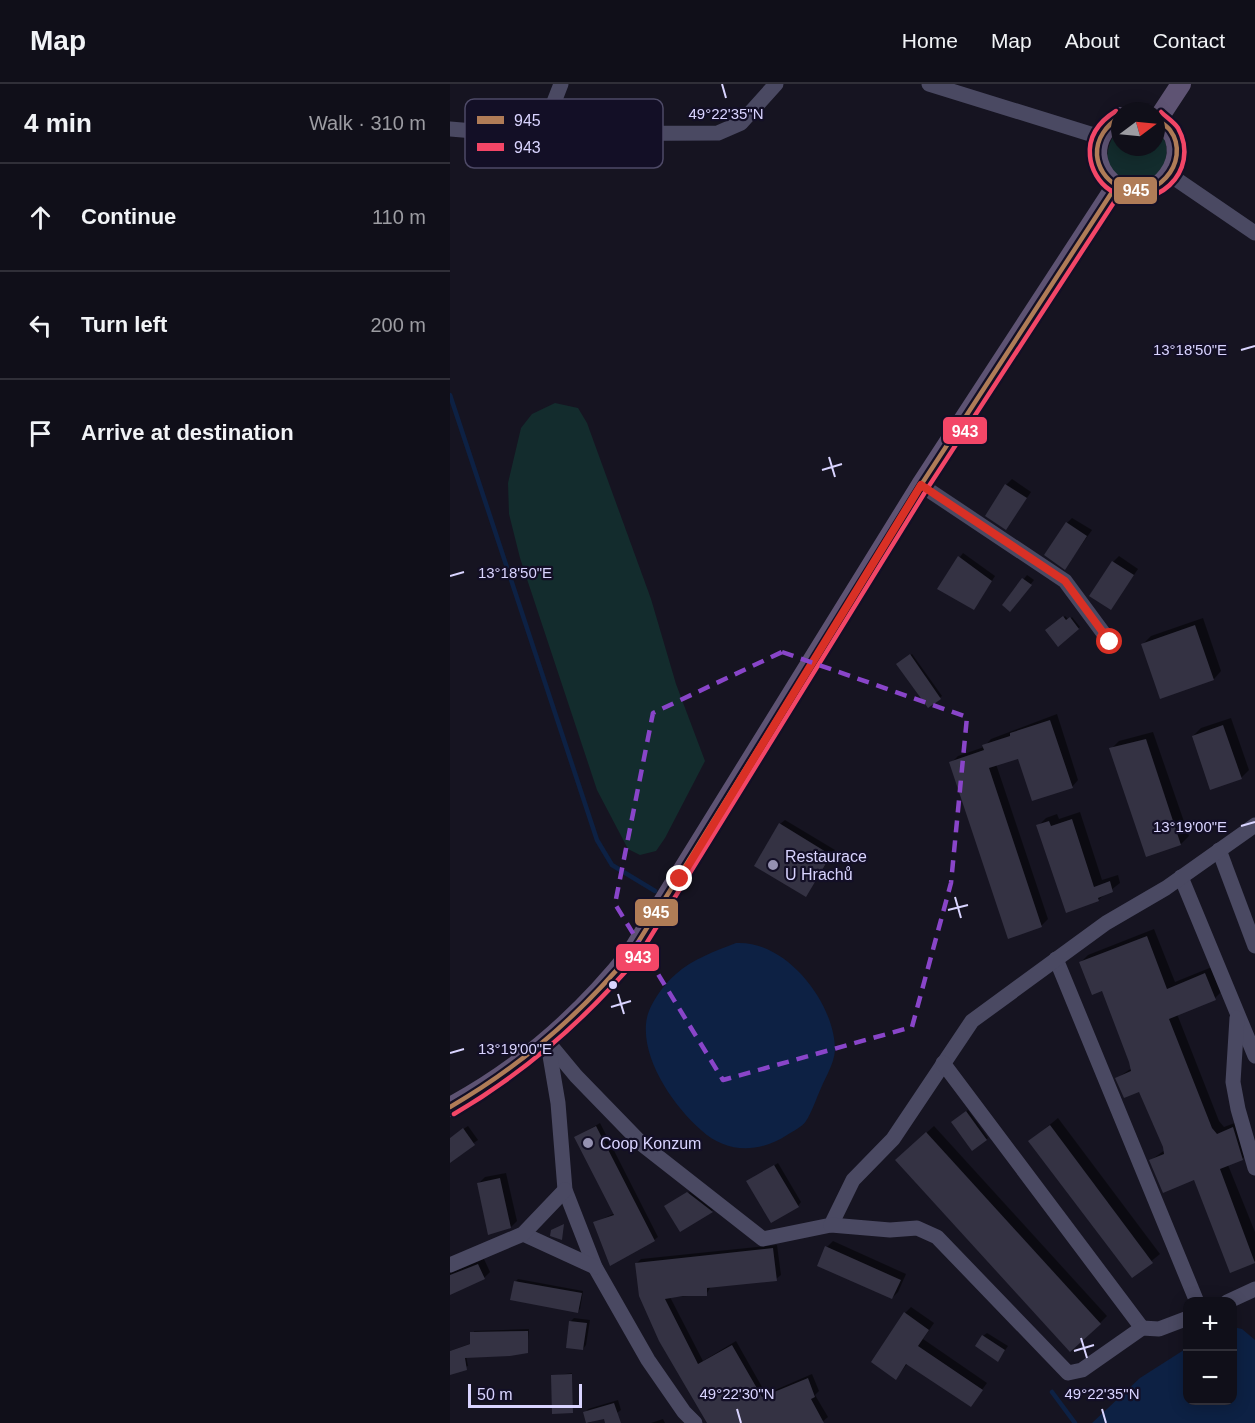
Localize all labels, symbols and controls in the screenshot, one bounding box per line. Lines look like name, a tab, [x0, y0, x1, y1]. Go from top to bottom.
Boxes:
text: Map	[30, 25, 86, 56]
text: Home	[902, 29, 958, 52]
text: Map	[991, 29, 1032, 52]
text: About	[1065, 29, 1120, 52]
text: Contact	[1153, 29, 1225, 52]
legend	[465, 99, 663, 168]
north arrow	[1111, 102, 1165, 156]
text: 49°22'35"N	[688, 105, 764, 122]
text: 4 min	[24, 108, 92, 138]
text: Walk · 310 m	[309, 112, 426, 134]
text: 945	[514, 112, 541, 129]
text: 943	[514, 139, 541, 156]
line badge: 945	[1113, 176, 1158, 205]
text: 945	[1123, 182, 1149, 199]
icon: ahead	[24, 201, 57, 234]
text: Continue	[81, 204, 176, 229]
text: 110 m	[372, 206, 426, 228]
icon: left	[24, 309, 57, 342]
text: Turn left	[81, 312, 167, 337]
text: 200 m	[370, 314, 426, 336]
text: 13°18'50"E	[1153, 341, 1227, 358]
line badge: 943	[942, 416, 988, 445]
icon: arrive	[24, 417, 57, 450]
text: Arrive at destination	[81, 420, 294, 445]
text: 943	[952, 423, 978, 440]
text: 13°18'50"E	[478, 564, 552, 581]
route start	[1096, 628, 1122, 654]
text: 13°19'00"E	[1153, 818, 1227, 835]
place label: Restaurace U Hrachů	[785, 848, 867, 883]
marker: Restaurace U Hrachů	[766, 858, 780, 872]
route end	[666, 865, 692, 891]
line badge: 945	[634, 898, 679, 927]
text: 945	[643, 904, 669, 921]
line badge: 943	[615, 943, 660, 972]
text: 943	[625, 949, 651, 966]
unlabelled marker	[607, 979, 619, 991]
text: 13°19'00"E	[478, 1040, 552, 1057]
place label: Coop Konzum	[600, 1135, 701, 1152]
marker: Coop Konzum	[581, 1136, 595, 1150]
map controls	[1183, 1297, 1237, 1405]
button: +	[1183, 1297, 1237, 1351]
button: −	[1183, 1351, 1237, 1405]
scale bar	[468, 1381, 582, 1408]
text: 49°22'30"N	[699, 1385, 775, 1402]
text: 49°22'35"N	[1064, 1385, 1140, 1402]
text: 50 m	[477, 1386, 513, 1403]

